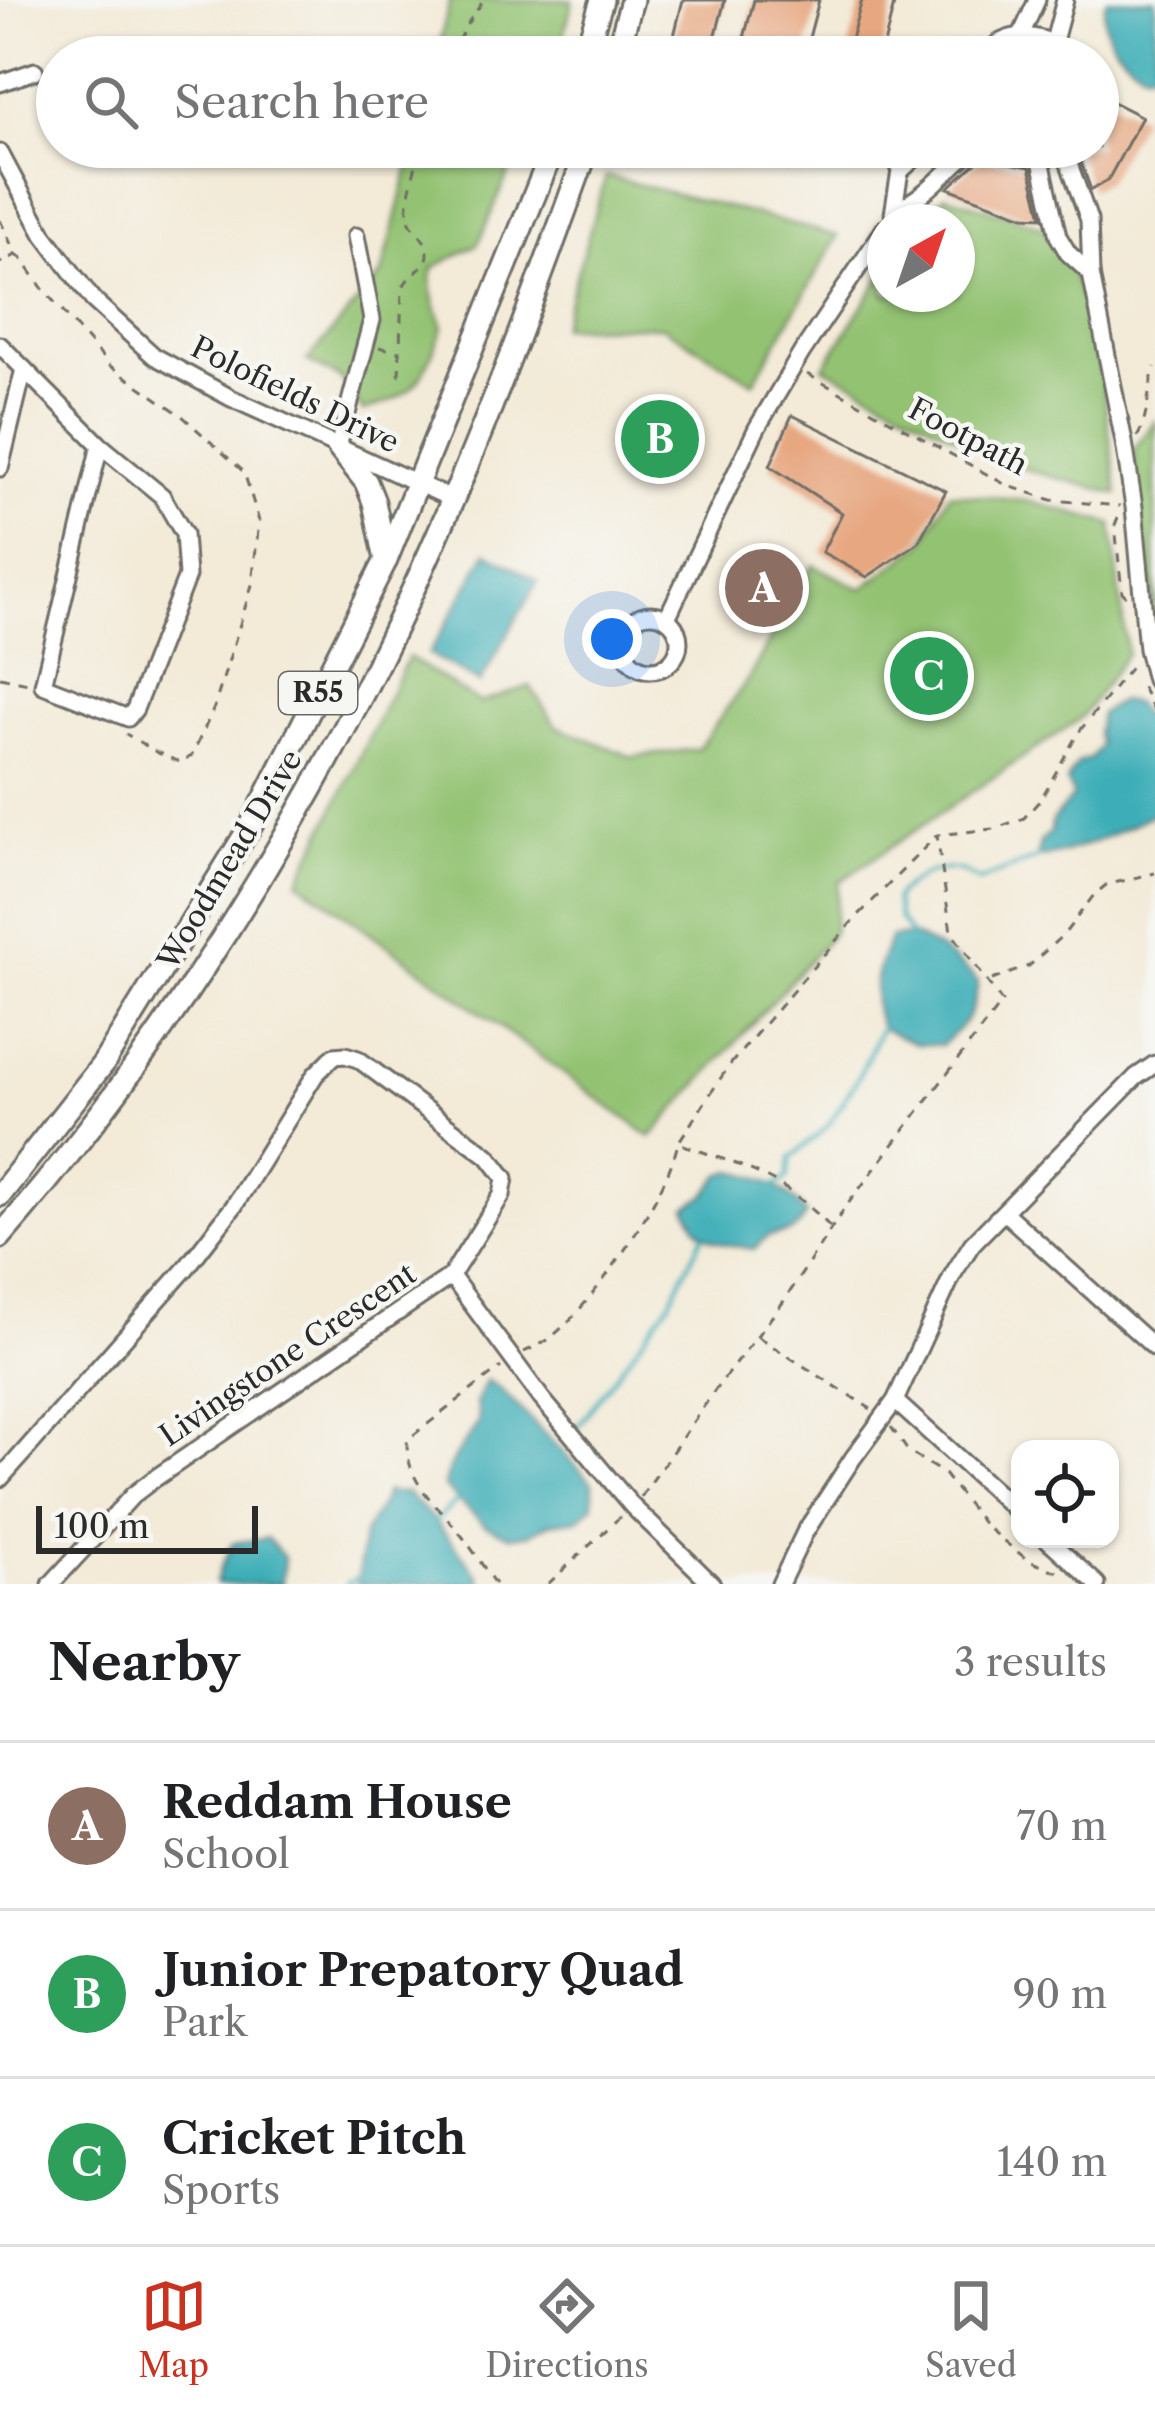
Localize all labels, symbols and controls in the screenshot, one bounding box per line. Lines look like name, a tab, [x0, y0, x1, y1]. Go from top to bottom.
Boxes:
search box	[36, 36, 1119, 168]
icon: search	[78, 69, 144, 135]
text: Search here	[174, 74, 429, 130]
north arrow	[867, 204, 975, 312]
street label: Polofields Drive	[185, 328, 405, 461]
street label: Footpath	[902, 390, 1034, 483]
pin: B	[621, 394, 699, 484]
pin: A	[725, 543, 803, 633]
your location	[582, 609, 642, 669]
pin: C	[890, 631, 968, 721]
road number: R55	[279, 672, 357, 714]
street label: Woodmead Drive	[149, 743, 310, 977]
street label: Livingstone Crescent	[153, 1255, 423, 1454]
map controls	[1011, 1440, 1119, 1548]
button: locate	[1011, 1440, 1119, 1548]
scale bar	[36, 1500, 258, 1553]
text: 100 m	[54, 1506, 149, 1547]
text: Nearby	[48, 1631, 240, 1693]
text: 3 results	[954, 1638, 1107, 1686]
text: Reddam House	[162, 1774, 512, 1830]
text: A	[72, 1802, 102, 1850]
text: 70 m	[1016, 1802, 1107, 1850]
text: School	[162, 1830, 290, 1878]
text: Junior Prepatory Quad	[162, 1942, 684, 1998]
text: B	[73, 1970, 102, 2018]
text: 90 m	[1013, 1970, 1107, 2018]
text: Park	[162, 1998, 247, 2046]
text: Cricket Pitch	[162, 2110, 466, 2166]
text: C	[71, 2138, 103, 2186]
text: 140 m	[997, 2138, 1107, 2186]
text: Sports	[162, 2166, 280, 2214]
tab: Map	[138, 2273, 209, 2386]
tab: Directions	[486, 2273, 649, 2386]
tab: Saved	[925, 2273, 1017, 2386]

